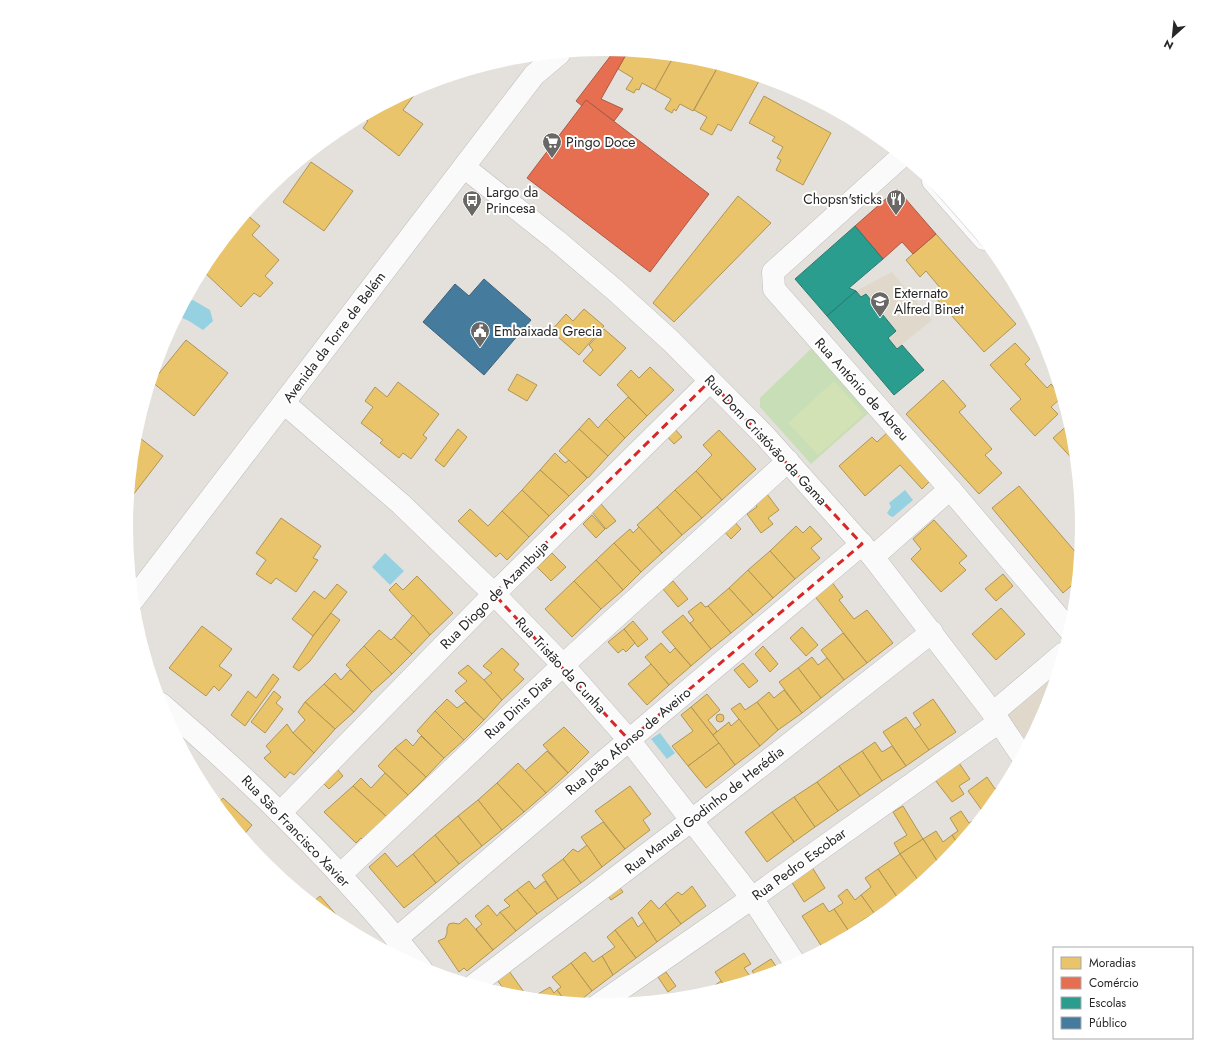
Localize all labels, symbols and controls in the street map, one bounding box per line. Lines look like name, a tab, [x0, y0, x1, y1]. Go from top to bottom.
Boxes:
north arrow	[1153, 16, 1193, 56]
text: N	[1161, 36, 1176, 54]
supermarket icon: Pingo Doce	[541, 131, 563, 159]
place label: Pingo Doce	[566, 132, 636, 152]
place label: Largo da Princesa	[486, 182, 538, 218]
restaurant icon: Chopsn'sticks	[885, 188, 907, 216]
bus stop icon: Largo da Princesa	[461, 189, 483, 217]
place label: Chopsn'sticks	[803, 189, 882, 209]
street label: Avenida da Torre de Belém	[278, 267, 390, 407]
place label: Externato Alfred Binet	[894, 283, 964, 319]
school or university icon: Externato Alfred Binet	[869, 290, 891, 318]
public building icon: Embaixada Grecia	[469, 320, 491, 348]
place label: Embaixada Grecia	[494, 321, 602, 341]
street label: Rua António de Abreu	[810, 333, 914, 445]
street label: Rua Dom Cristóvão da Gama	[700, 370, 832, 510]
street label: Rua Diogo de Azambuja	[435, 536, 553, 654]
street label: Rua Tristão da Cunha	[511, 613, 611, 717]
street label: Rua Dinis Dias	[480, 670, 556, 744]
street label: Rua João Afonso de Aveiro	[561, 682, 695, 800]
street label: Rua Manuel Godinho de Herédia	[620, 741, 788, 879]
street label: Rua São Francisco Xavier	[237, 771, 355, 892]
street label: Rua Pedro Escobar	[748, 823, 850, 905]
legend	[1053, 947, 1193, 1039]
text: Moradias	[1089, 954, 1136, 972]
text: Comércio	[1089, 974, 1139, 992]
text: Escolas	[1089, 994, 1126, 1012]
text: Público	[1089, 1014, 1127, 1032]

